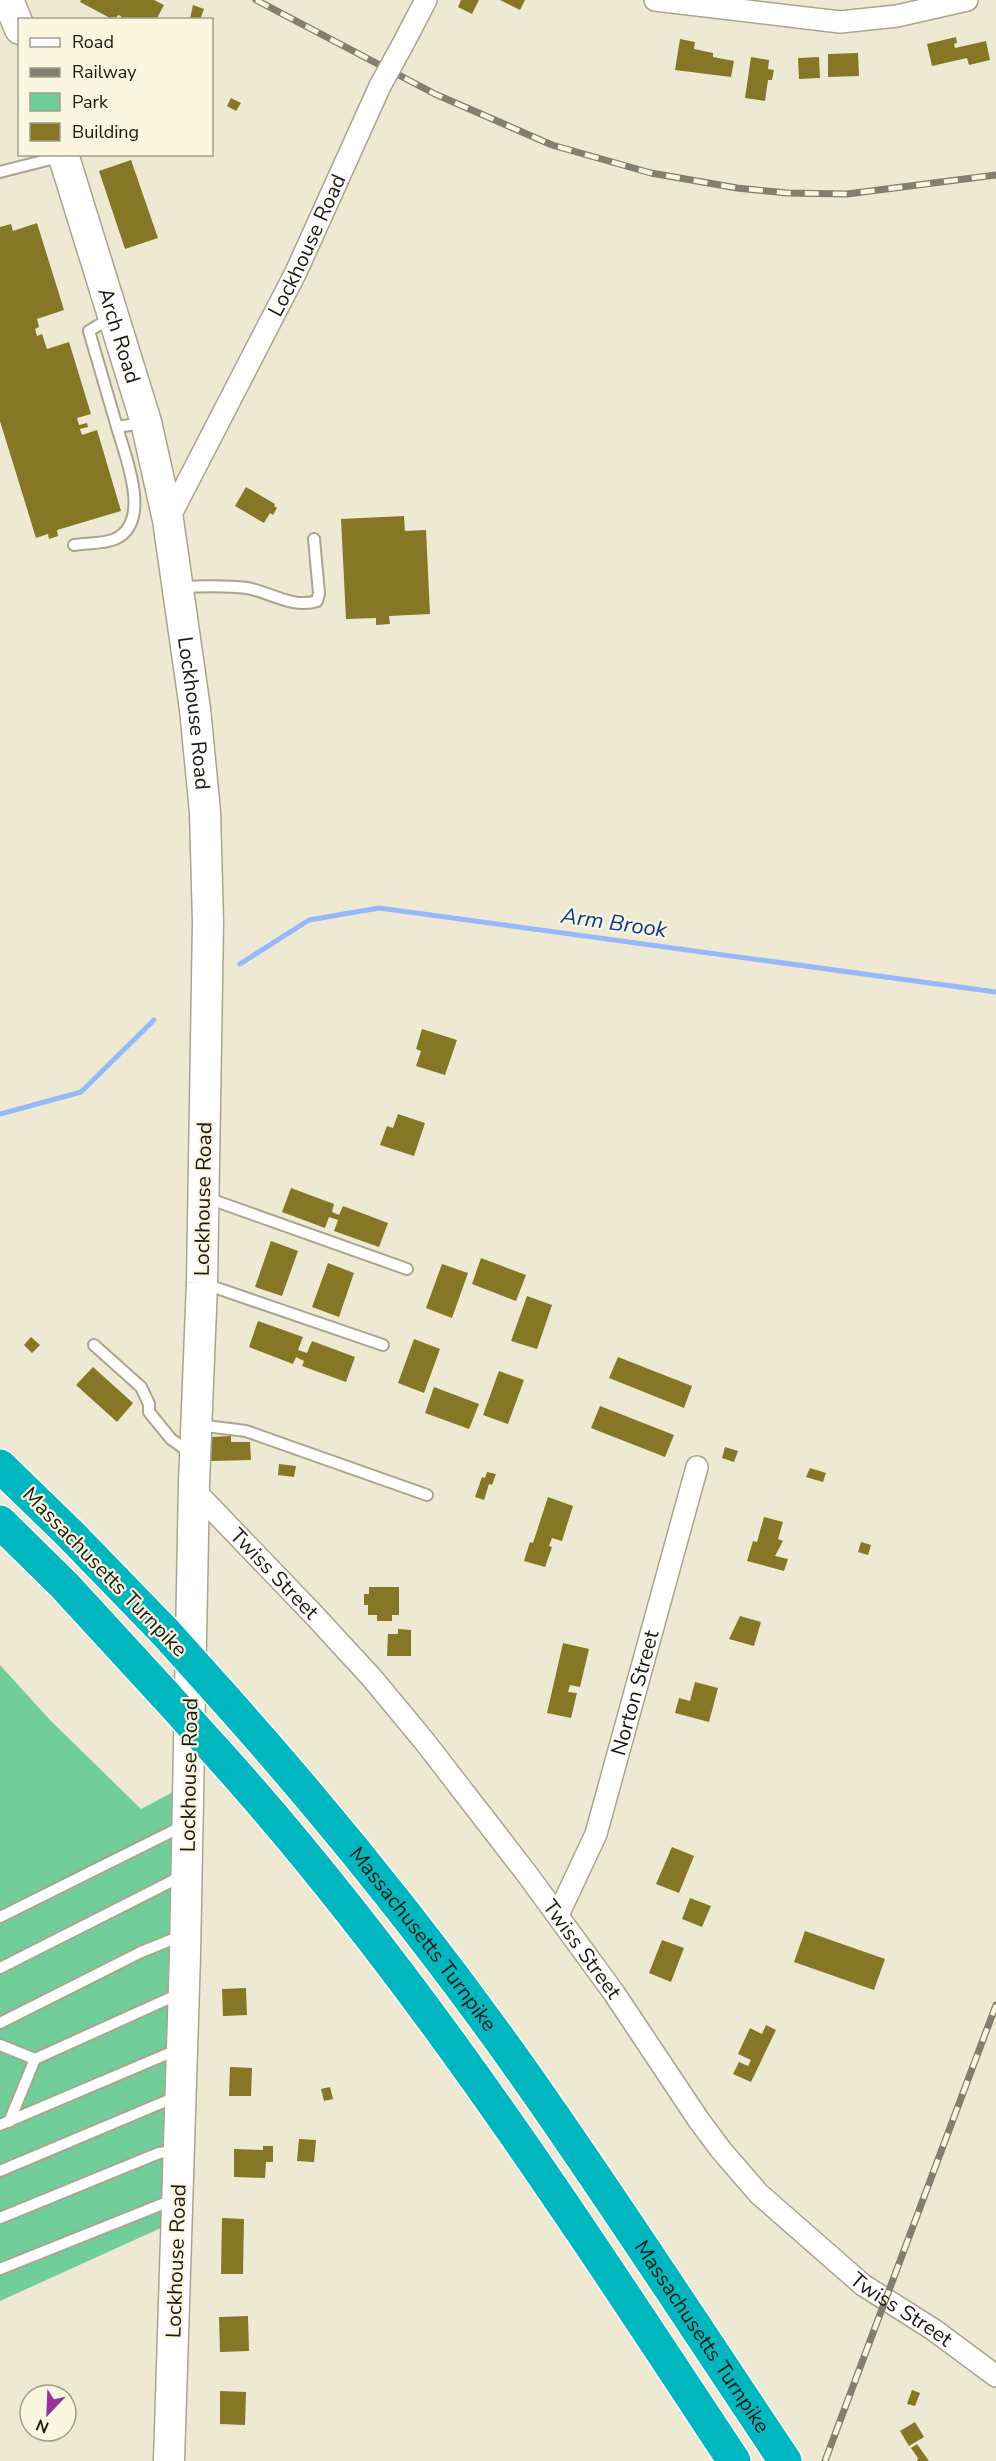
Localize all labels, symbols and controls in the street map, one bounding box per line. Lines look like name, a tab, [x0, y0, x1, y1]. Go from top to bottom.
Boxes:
legend	[18, 18, 213, 156]
text: Road	[72, 30, 114, 54]
text: Railway	[72, 60, 137, 84]
text: Park	[72, 90, 109, 114]
text: Building	[72, 120, 139, 144]
street label: Lockhouse Road	[261, 170, 352, 321]
street label: Arch Road	[91, 284, 147, 387]
street label: Lockhouse Road	[171, 635, 217, 791]
water label: Arm Brook	[558, 901, 670, 945]
street label: Lockhouse Road	[188, 1122, 218, 1276]
street label: Massachusetts Turnpike	[16, 1481, 194, 1663]
street label: Twiss Street	[224, 1522, 325, 1626]
street label: Norton Street	[604, 1626, 666, 1759]
street label: Lockhouse Road	[174, 1698, 204, 1852]
street label: Massachusetts Turnpike	[343, 1841, 503, 2037]
street label: Twiss Street	[536, 1894, 628, 2005]
street label: Lockhouse Road	[159, 2183, 193, 2339]
street label: Massachusetts Turnpike	[628, 2235, 776, 2439]
street label: Twiss Street	[844, 2266, 959, 2353]
north arrow	[18, 2383, 78, 2443]
text: N	[33, 2413, 52, 2438]

